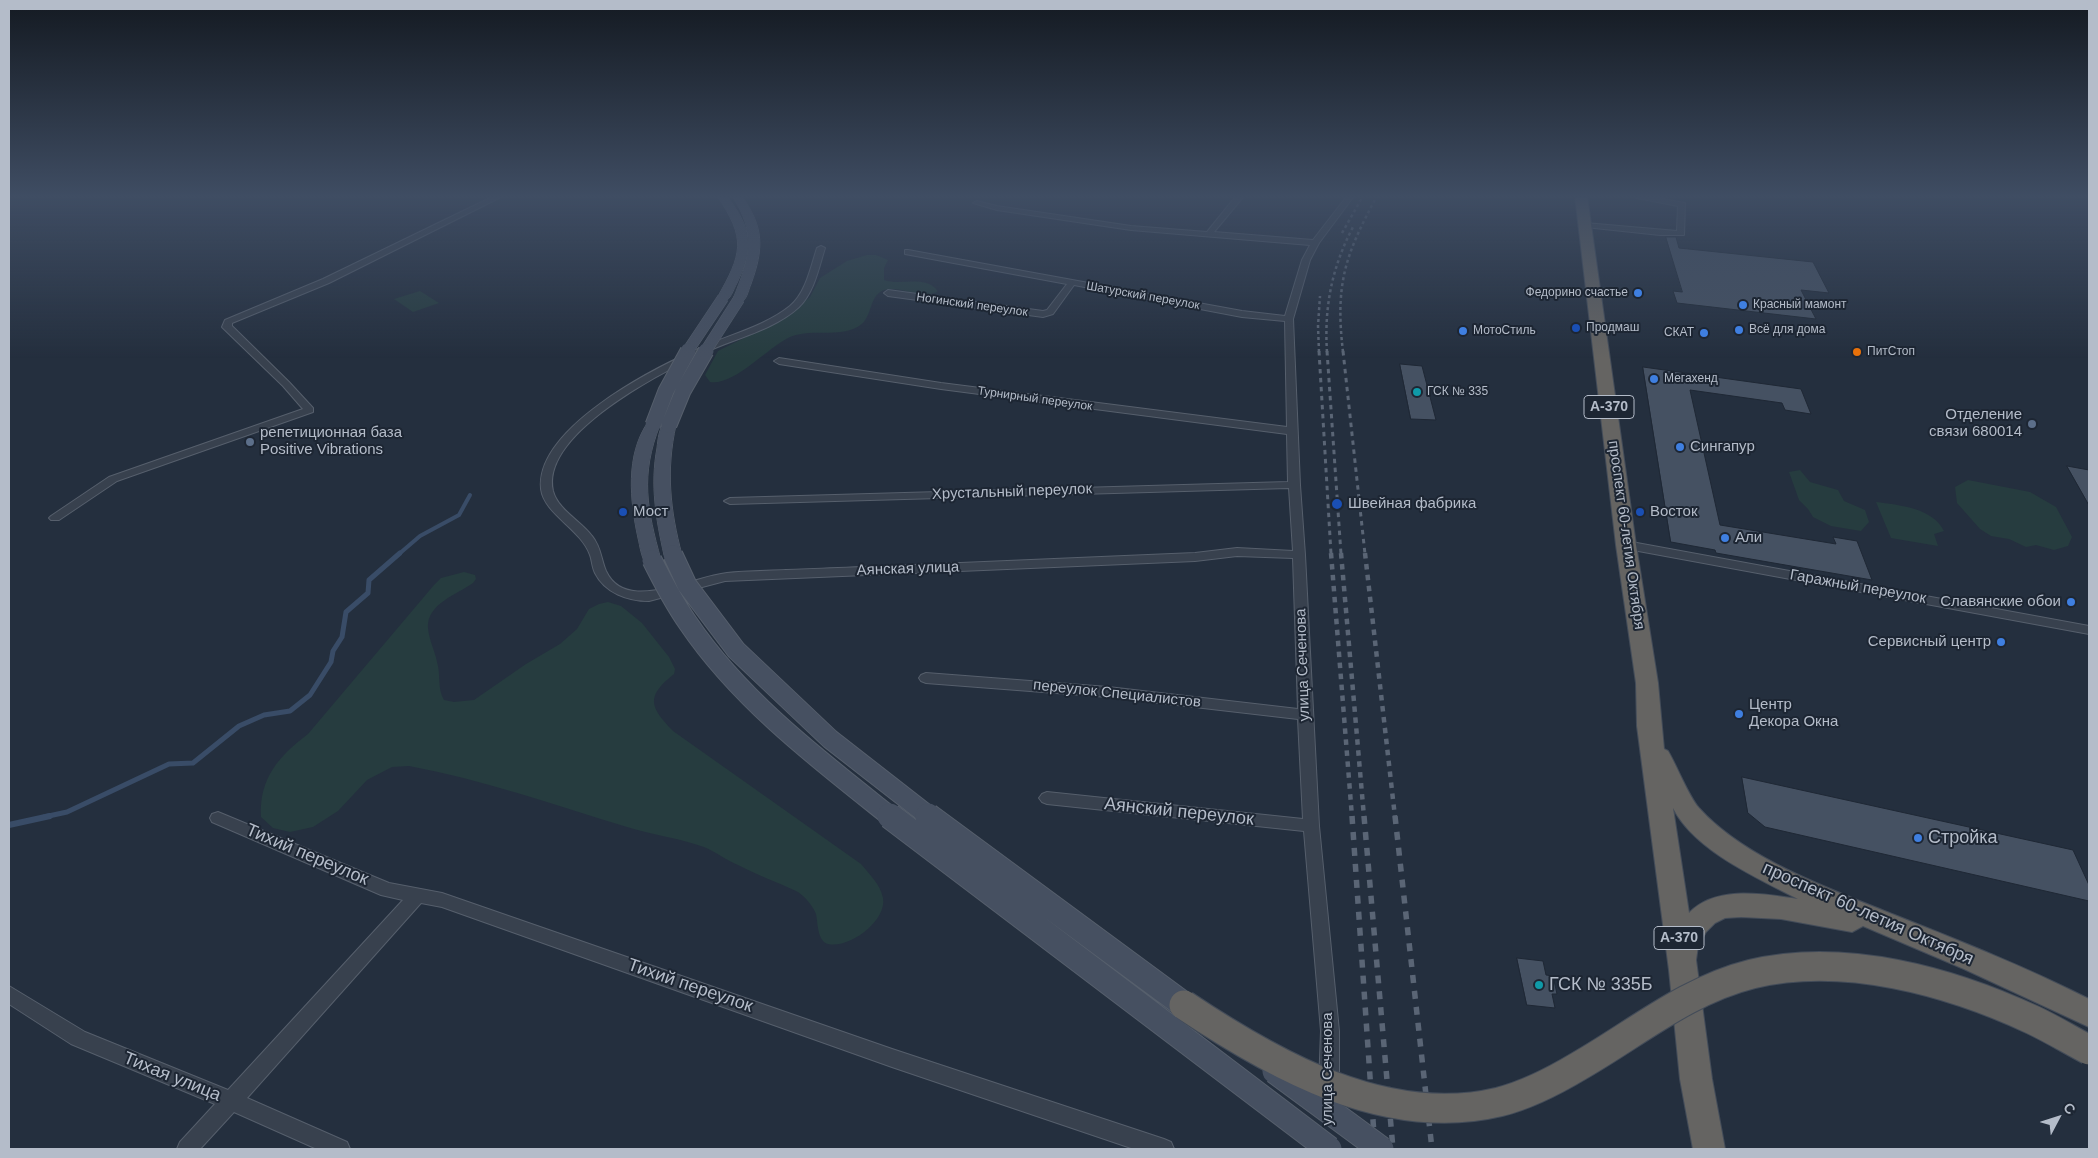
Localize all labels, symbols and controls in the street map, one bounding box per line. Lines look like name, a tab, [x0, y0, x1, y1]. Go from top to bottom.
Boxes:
street label: Шатурский переулок	[1085, 279, 1201, 313]
place label: Федорино счастье	[1526, 286, 1628, 300]
marker: Федорино счастье	[1632, 287, 1644, 299]
street label: Ногинский переулок	[915, 290, 1029, 320]
place label: Красный мамонт	[1753, 298, 1847, 312]
marker: Красный мамонт	[1737, 299, 1749, 311]
place label: Продмаш	[1586, 321, 1639, 335]
marker: Продмаш	[1570, 322, 1582, 334]
place label: Всё для дома	[1749, 323, 1825, 337]
place label: МотоСтиль	[1473, 324, 1536, 338]
marker: Всё для дома	[1733, 324, 1745, 336]
marker: МотоСтиль	[1457, 325, 1469, 337]
place label: СКАТ	[1664, 326, 1694, 340]
marker: СКАТ	[1698, 327, 1710, 339]
place label: ПитСтоп	[1867, 345, 1915, 359]
marker: ПитСтоп	[1851, 346, 1863, 358]
place label: Мегахенд	[1664, 372, 1718, 386]
marker: Мегахенд	[1648, 373, 1660, 385]
street label: Турнирный переулок	[977, 384, 1093, 414]
place label: ГСК № 335	[1427, 385, 1488, 399]
marker: ГСК № 335	[1411, 386, 1423, 398]
road number: А-370	[1584, 396, 1634, 418]
place label: Отделение связи 680014	[1929, 406, 2022, 441]
marker: Отделение связи 680014	[2026, 418, 2038, 430]
place label: репетиционная база Positive Vibrations	[260, 424, 402, 459]
marker: репетиционная база Positive Vibrations	[244, 436, 256, 448]
place label: Сингапур	[1690, 438, 1755, 456]
street label: проспект 60-летия Октября	[1604, 439, 1648, 631]
marker: Сингапур	[1674, 441, 1686, 453]
street label: Хрустальный переулок	[932, 480, 1092, 504]
place label: Швейная фабрика	[1348, 495, 1476, 513]
marker: Швейная фабрика	[1330, 497, 1344, 511]
place label: Мост	[633, 503, 668, 521]
place label: Восток	[1650, 503, 1697, 521]
marker: Мост	[617, 506, 629, 518]
marker: Восток	[1634, 506, 1646, 518]
place label: Али	[1735, 529, 1762, 547]
marker: Али	[1719, 532, 1731, 544]
street label: Аянская улица	[856, 558, 960, 580]
street label: Гаражный переулок	[1789, 566, 1927, 608]
place label: Славянские обои	[1940, 593, 2061, 611]
marker: Славянские обои	[2065, 596, 2077, 608]
street label: улица Сеченова	[1292, 608, 1314, 722]
place label: Сервисный центр	[1868, 633, 1991, 651]
marker: Сервисный центр	[1995, 636, 2007, 648]
street label: переулок Специалистов	[1032, 676, 1202, 712]
place label: Центр Декора Окна	[1749, 696, 1838, 731]
marker: Центр Декора Окна	[1733, 708, 1745, 720]
street label: Аянский переулок	[1103, 793, 1255, 831]
street label: Тихий переулок	[242, 819, 372, 891]
place label: Стройка	[1928, 827, 1998, 849]
marker: Стройка	[1912, 832, 1924, 844]
street label: проспект 60-летия Октября	[1759, 858, 1977, 970]
road number: А-370	[1654, 926, 1704, 950]
street label: Тихий переулок	[624, 954, 756, 1018]
place label: ГСК № 335Б	[1549, 974, 1653, 996]
marker: ГСК № 335Б	[1533, 979, 1545, 991]
street label: улица Сеченова	[1319, 1012, 1337, 1126]
street label: Тихая улица	[120, 1048, 224, 1106]
north arrow	[2033, 1093, 2083, 1143]
text: С	[2060, 1099, 2079, 1117]

